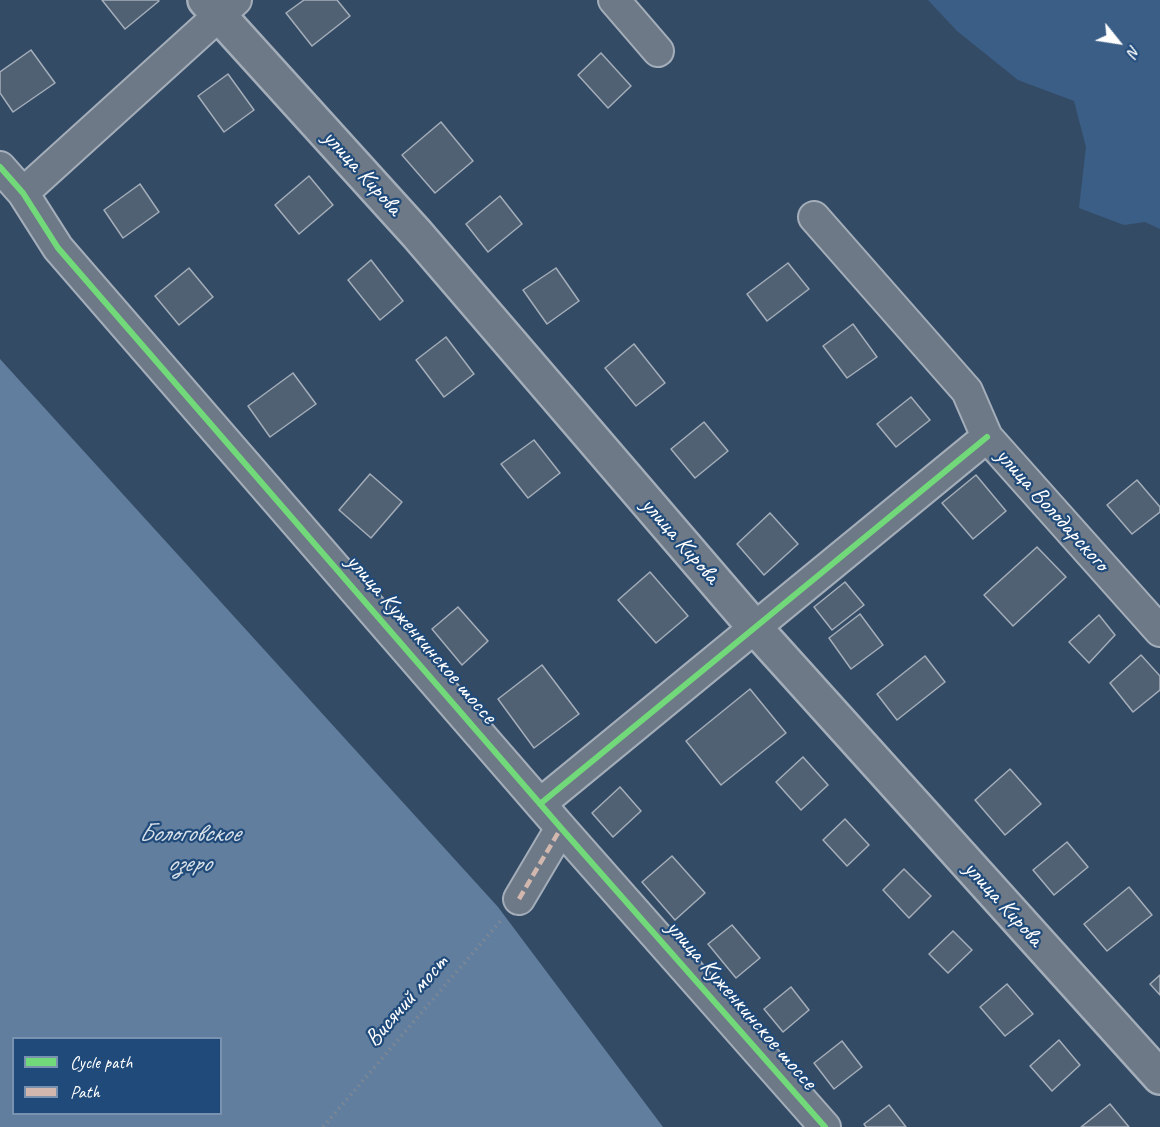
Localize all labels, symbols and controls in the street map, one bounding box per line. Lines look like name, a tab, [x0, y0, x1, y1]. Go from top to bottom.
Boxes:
north arrow	[1088, 12, 1148, 72]
text: N	[1122, 42, 1145, 60]
street label: улица Кирова	[316, 124, 408, 222]
street label: улица Володарского	[989, 442, 1115, 578]
street label: улица Кирова	[634, 492, 726, 590]
street label: улица Куженкинское шоссе	[339, 548, 503, 730]
water label: Бологовское озеро	[139, 818, 239, 880]
street label: улица Кирова	[957, 855, 1049, 953]
street label: улица Куженкинское шоссе	[659, 914, 823, 1096]
street label: Висячий мост	[359, 949, 455, 1053]
legend	[12, 1037, 222, 1115]
text: Cycle path	[70, 1051, 132, 1073]
text: Path	[70, 1081, 100, 1103]

